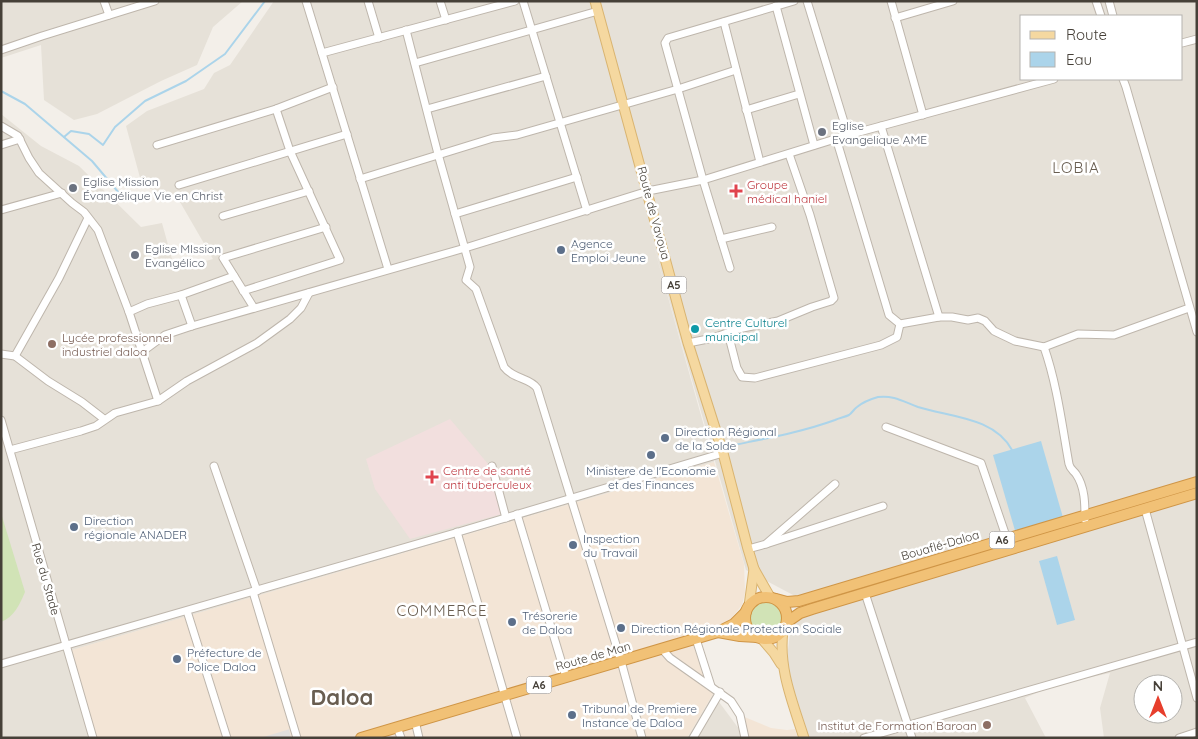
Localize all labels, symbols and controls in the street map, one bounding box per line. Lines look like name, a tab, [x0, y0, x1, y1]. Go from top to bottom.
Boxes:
legend	[1020, 15, 1183, 80]
text: Route	[1066, 25, 1107, 44]
text: Eau	[1066, 50, 1092, 69]
place label: Eglise Evangelique AME	[832, 118, 927, 147]
marker: Eglise Evangelique AME	[816, 126, 828, 138]
district label: LOBIA	[1052, 158, 1100, 177]
street label: Route de Vavoua	[634, 165, 674, 261]
place label: Eglise Mission Évangélique Vie en Christ	[83, 174, 223, 203]
place label: Groupe médical haniel	[747, 177, 827, 206]
marker: Eglise Mission Évangélique Vie en Christ	[67, 182, 79, 194]
marker: Groupe médical haniel	[729, 184, 743, 198]
place label: Agence Emploi Jeune	[571, 236, 646, 265]
place label: Eglise MIssion Evangélico	[145, 241, 221, 270]
marker: Agence Emploi Jeune	[555, 244, 567, 256]
marker: Eglise MIssion Evangélico	[129, 249, 141, 261]
road number: A5	[662, 276, 686, 294]
place label: Centre Culturel municipal	[705, 315, 787, 344]
marker: Centre Culturel municipal	[689, 323, 701, 335]
place label: Lycée professionnel industriel daloa	[62, 330, 172, 359]
marker: Lycée professionnel industriel daloa	[46, 338, 58, 350]
place label: Direction Régional de la Solde	[675, 424, 777, 453]
marker: Direction Régional de la Solde	[659, 432, 671, 444]
marker: Ministere de l'Economie et des Finances	[645, 449, 657, 461]
place label: Centre de santé anti tuberculeux	[443, 463, 532, 492]
place label: Ministere de l'Economie et des Finances	[586, 463, 716, 492]
marker: Centre de santé anti tuberculeux	[425, 470, 439, 484]
place label: Direction régionale ANADER	[84, 513, 187, 542]
marker: Direction régionale ANADER	[68, 521, 80, 533]
street label: Bouaflé-Daloa	[899, 527, 981, 563]
place label: Inspection du Travail	[583, 531, 640, 560]
road number: A6	[990, 532, 1014, 548]
marker: Inspection du Travail	[567, 539, 579, 551]
street label: Rue du Stade	[29, 541, 64, 617]
district label: COMMERCE	[397, 601, 487, 620]
place label: Trésorerie de Daloa	[522, 608, 578, 637]
marker: Trésorerie de Daloa	[506, 616, 518, 628]
place label: Direction Régionale Protection Sociale	[631, 621, 842, 636]
marker: Direction Régionale Protection Sociale	[615, 622, 627, 634]
street label: Route de Man	[554, 638, 632, 674]
place label: Préfecture de Police Daloa	[187, 645, 262, 674]
marker: Préfecture de Police Daloa	[171, 653, 183, 665]
north arrow	[1133, 674, 1183, 724]
road number: A6	[526, 676, 552, 694]
text: N	[1153, 677, 1163, 695]
district label: Daloa	[311, 683, 373, 711]
place label: Tribunal de Premiere Instance de Daloa	[582, 701, 697, 730]
marker: Tribunal de Premiere Instance de Daloa	[566, 709, 578, 721]
place label: Institut de Formation Baroan	[818, 718, 977, 733]
marker: Institut de Formation Baroan	[981, 719, 993, 731]

